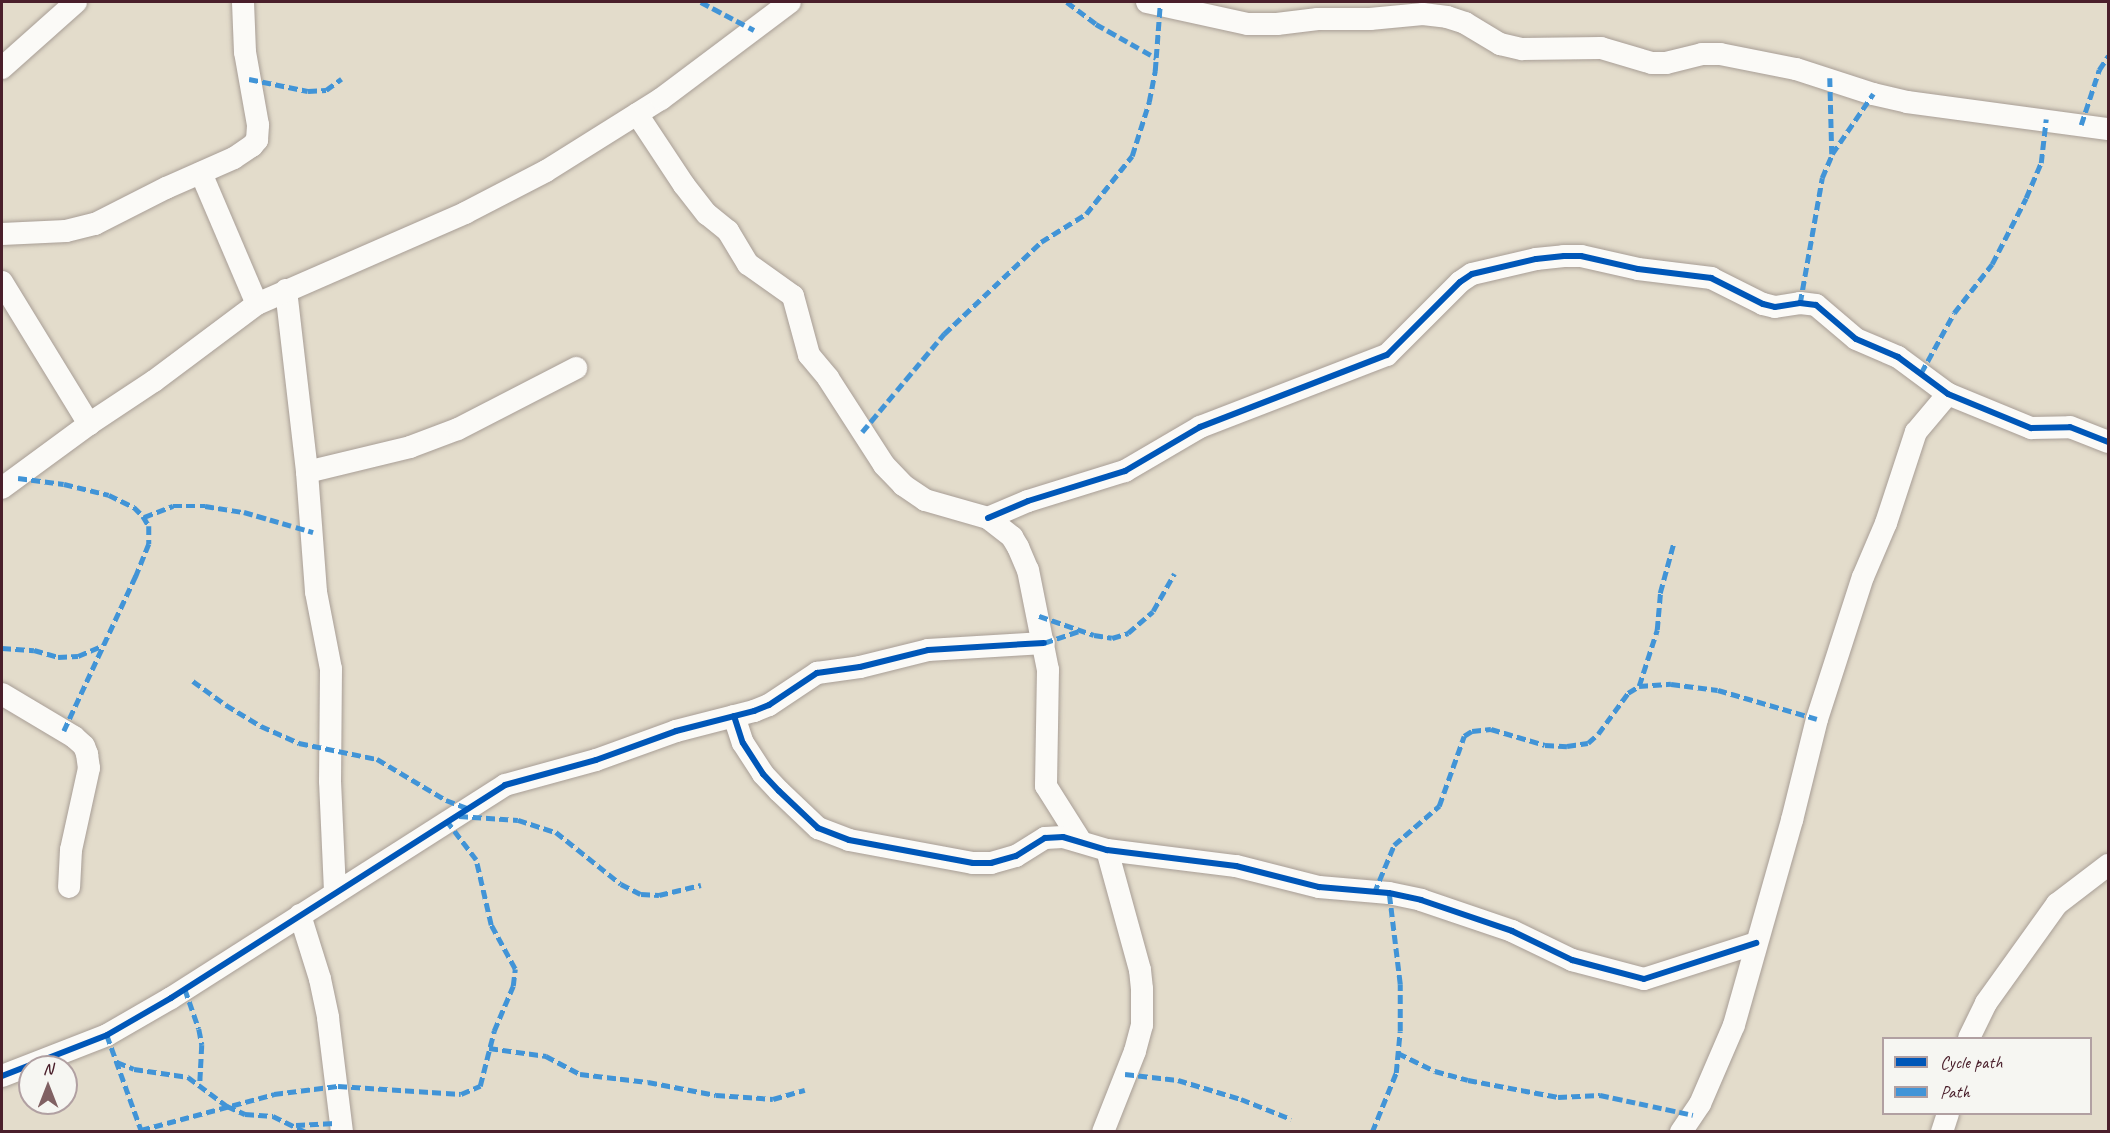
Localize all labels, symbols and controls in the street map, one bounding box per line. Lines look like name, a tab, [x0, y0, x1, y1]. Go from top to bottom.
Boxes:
legend	[1882, 1037, 2092, 1115]
text: Cycle path	[1940, 1051, 2002, 1073]
north arrow	[18, 1055, 78, 1115]
text: N	[43, 1059, 53, 1079]
text: Path	[1940, 1081, 1970, 1103]

